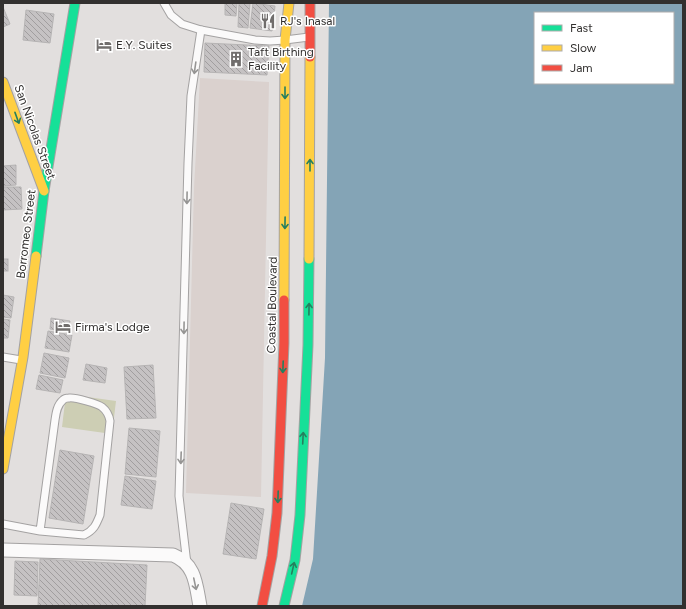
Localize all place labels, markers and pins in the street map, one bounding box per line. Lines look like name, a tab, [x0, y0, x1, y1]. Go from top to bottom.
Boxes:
restaurant icon: RJ's Inasal	[259, 12, 277, 30]
place label: RJ's Inasal	[280, 14, 335, 28]
hotel icon: E.Y. Suites	[95, 36, 113, 54]
place label: E.Y. Suites	[116, 38, 172, 52]
place label: Taft Birthing Facility	[248, 45, 314, 73]
building icon: Taft Birthing Facility	[227, 50, 245, 68]
hotel icon: Firma's Lodge	[54, 318, 72, 336]
place label: Firma's Lodge	[75, 320, 150, 334]

